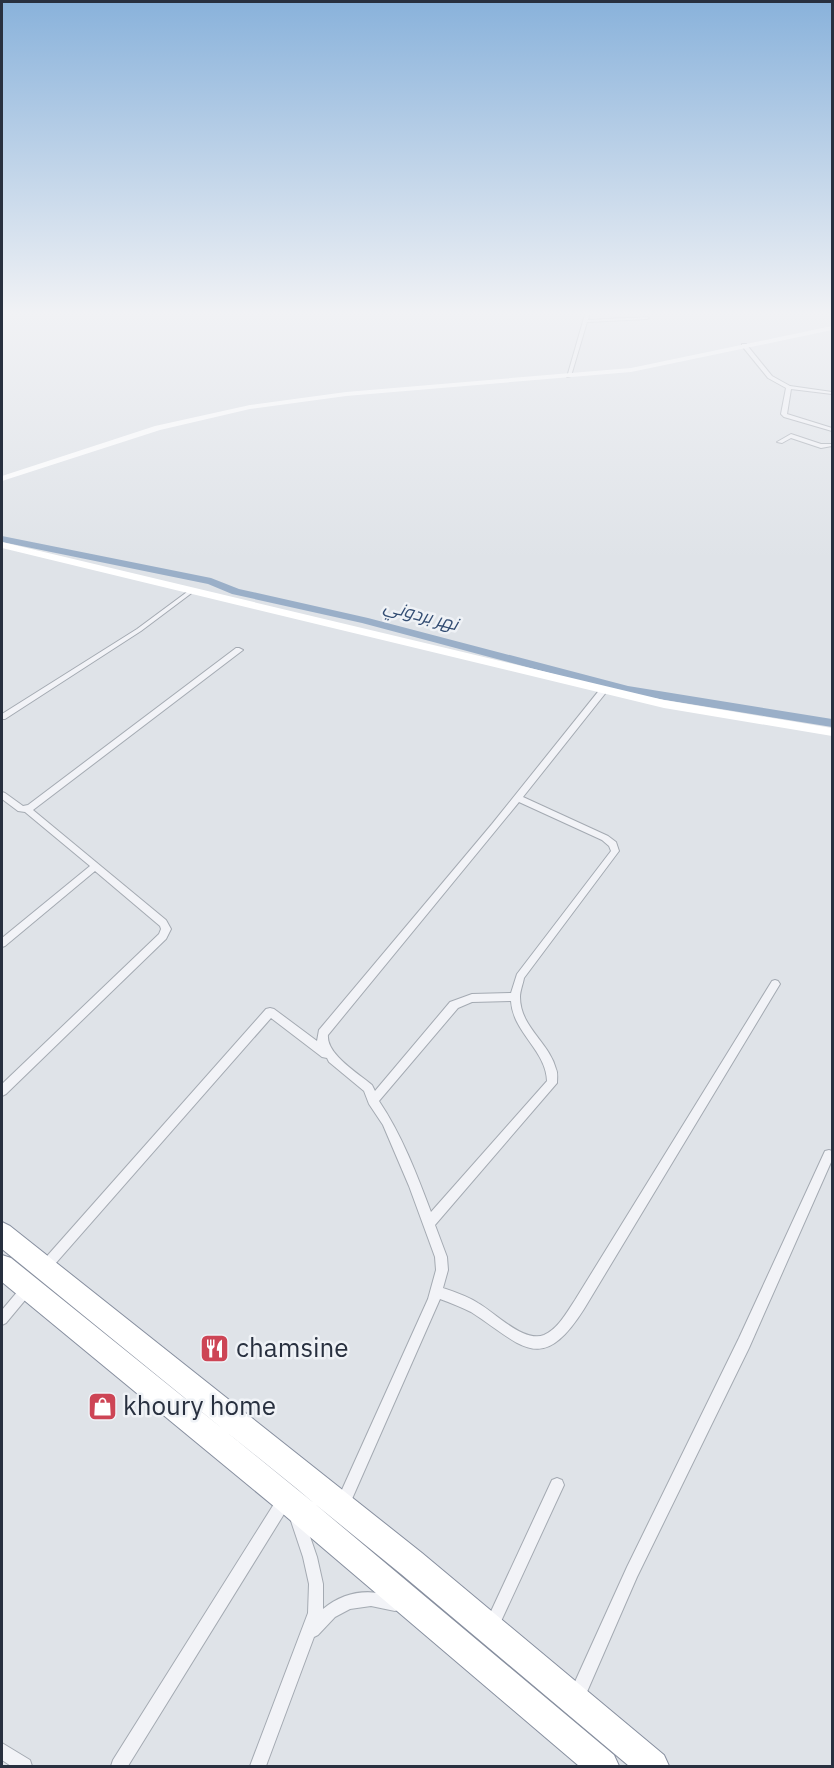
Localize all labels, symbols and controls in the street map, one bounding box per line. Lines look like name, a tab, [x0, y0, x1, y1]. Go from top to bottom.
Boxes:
water label: نهر بردوني	[381, 594, 463, 639]
place label: chamsine	[236, 1330, 349, 1364]
restaurant icon: chamsine	[199, 1332, 231, 1364]
place label: khoury home	[123, 1388, 276, 1422]
shop icon: khoury home	[86, 1390, 118, 1422]

